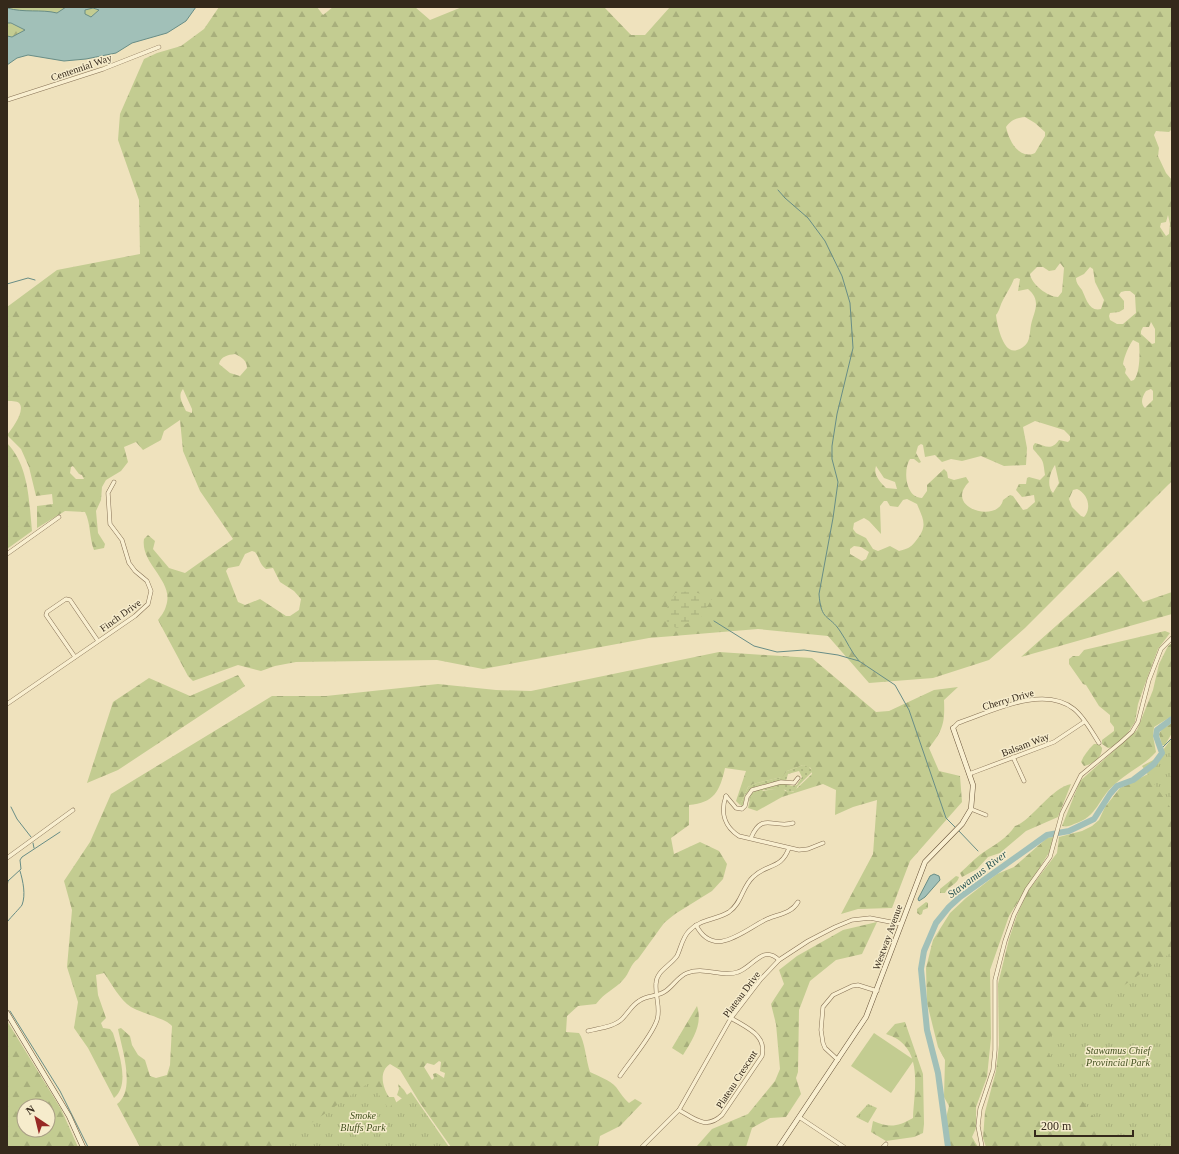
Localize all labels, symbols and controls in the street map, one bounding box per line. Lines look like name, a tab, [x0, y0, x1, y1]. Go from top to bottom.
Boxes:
street label: Centennial Way	[49, 52, 113, 83]
street label: Finch Drive	[98, 597, 143, 634]
street label: Cherry Drive	[981, 687, 1036, 712]
street label: Balsam Way	[1000, 730, 1051, 759]
water label: Stawamus River	[945, 847, 1010, 900]
street label: Westway Avenue	[871, 902, 905, 971]
street label: Plateau Drive	[721, 969, 763, 1019]
park label: Stawamus Chief Provincial Park	[1085, 1045, 1152, 1068]
street label: Plateau Crescent	[714, 1048, 759, 1110]
north arrow	[16, 1098, 56, 1138]
text: N	[24, 1103, 37, 1117]
park label: Smoke Bluffs Park	[340, 1110, 386, 1133]
scale bar	[1035, 1112, 1133, 1138]
text: 200 m	[1041, 1119, 1072, 1133]

